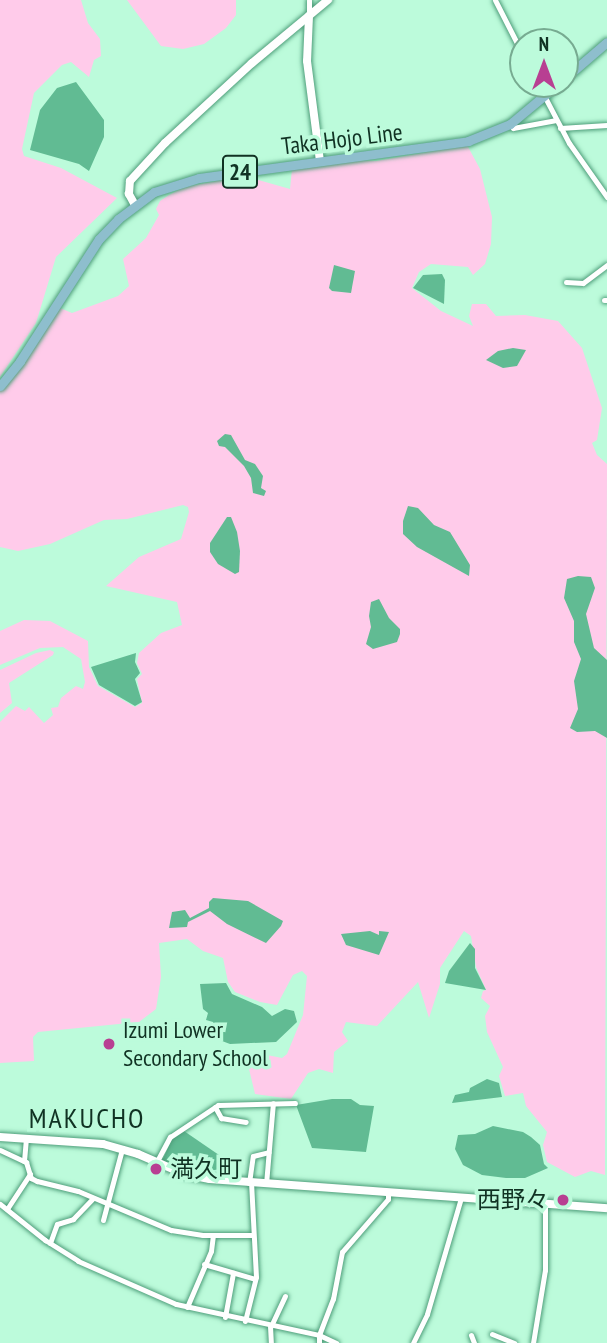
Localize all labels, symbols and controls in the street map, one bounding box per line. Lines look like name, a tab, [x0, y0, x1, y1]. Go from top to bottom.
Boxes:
north arrow	[509, 28, 579, 98]
text: N	[539, 32, 549, 56]
street label: Taka Hojo Line	[280, 117, 404, 161]
road number: 24	[221, 153, 259, 192]
place label: Izumi Lower Secondary School	[123, 1016, 268, 1072]
marker: Izumi Lower Secondary School	[101, 1036, 117, 1052]
district label: MAKUCHO	[30, 1101, 144, 1135]
place label: 満久町	[170, 1155, 242, 1183]
marker: 満久町	[148, 1161, 164, 1177]
place label: 西野々	[477, 1186, 549, 1214]
marker: 西野々	[555, 1192, 571, 1208]

